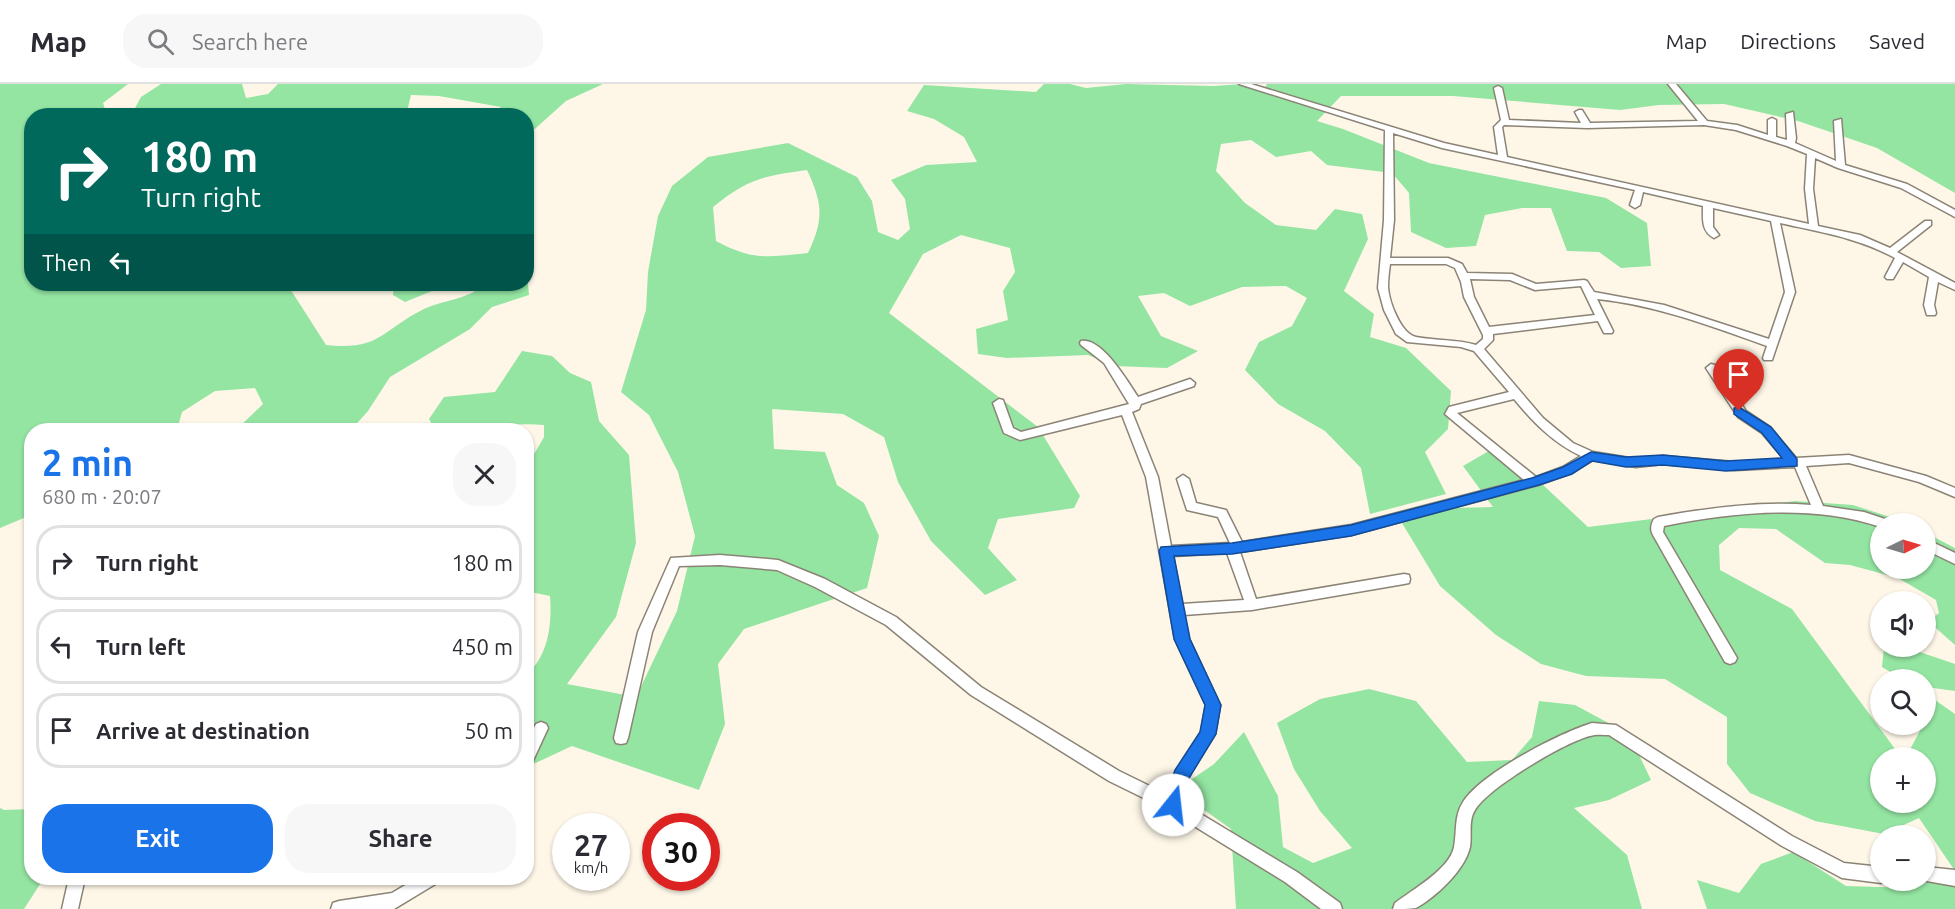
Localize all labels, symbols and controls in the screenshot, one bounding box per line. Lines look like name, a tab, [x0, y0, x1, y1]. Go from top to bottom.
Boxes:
search box	[123, 14, 543, 68]
icon: search	[144, 25, 177, 58]
text: Map	[30, 26, 87, 57]
text: Search here	[192, 29, 308, 54]
text: Map	[1666, 29, 1707, 53]
text: Directions	[1740, 29, 1836, 53]
text: Saved	[1869, 29, 1925, 53]
icon: right	[42, 132, 120, 210]
text: 180 m	[141, 133, 258, 180]
text: Turn right	[141, 182, 261, 212]
icon: left	[104, 246, 137, 279]
text: Then	[42, 250, 92, 275]
pin	[1713, 349, 1764, 411]
icon: arrive	[1722, 358, 1755, 391]
text: 2 min	[42, 442, 133, 483]
button: close	[453, 443, 516, 506]
text: 680 m · 20:07	[42, 485, 162, 508]
north arrow	[1870, 513, 1936, 579]
map controls	[1870, 513, 1936, 891]
icon: right	[45, 546, 78, 579]
text: Turn right	[96, 550, 198, 575]
text: 180 m	[452, 550, 513, 575]
button: sound	[1870, 591, 1936, 657]
icon: left	[45, 630, 78, 663]
text: Turn left	[96, 634, 186, 659]
text: 450 m	[452, 634, 513, 659]
button: search	[1870, 669, 1936, 735]
icon: arrive	[45, 714, 78, 747]
text: Arrive at destination	[96, 718, 310, 743]
text: 50 m	[464, 718, 513, 743]
button: +	[1870, 747, 1936, 813]
position arrow	[1141, 773, 1205, 837]
button: Exit	[42, 804, 273, 873]
button: Share	[285, 804, 516, 873]
speed limit sign: 30	[642, 813, 720, 891]
button: −	[1870, 825, 1936, 891]
text: 27	[574, 828, 608, 862]
text: km/h	[574, 859, 608, 876]

